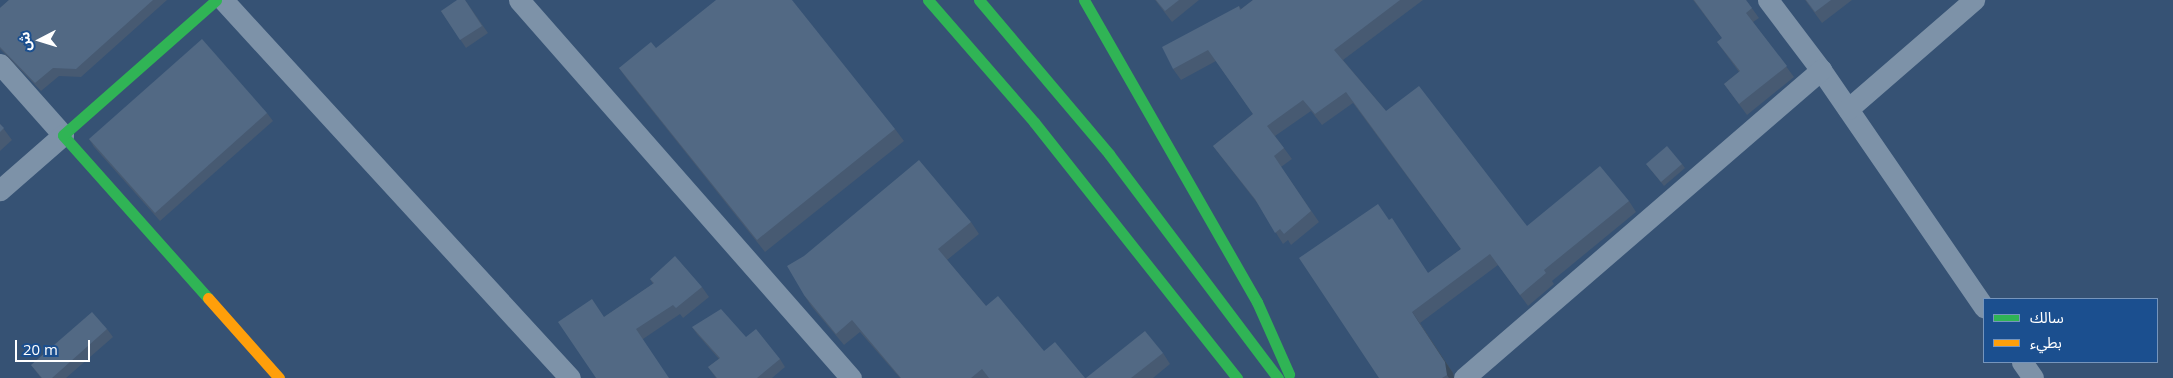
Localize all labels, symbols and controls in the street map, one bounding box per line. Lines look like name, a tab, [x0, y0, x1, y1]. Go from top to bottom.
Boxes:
north arrow	[15, 15, 65, 65]
text: ش	[14, 31, 35, 52]
legend	[1983, 298, 2158, 363]
text: سالك	[2030, 307, 2064, 327]
scale bar	[18, 330, 92, 362]
text: بطيء	[2030, 332, 2062, 352]
text: 20 m	[23, 339, 58, 359]

